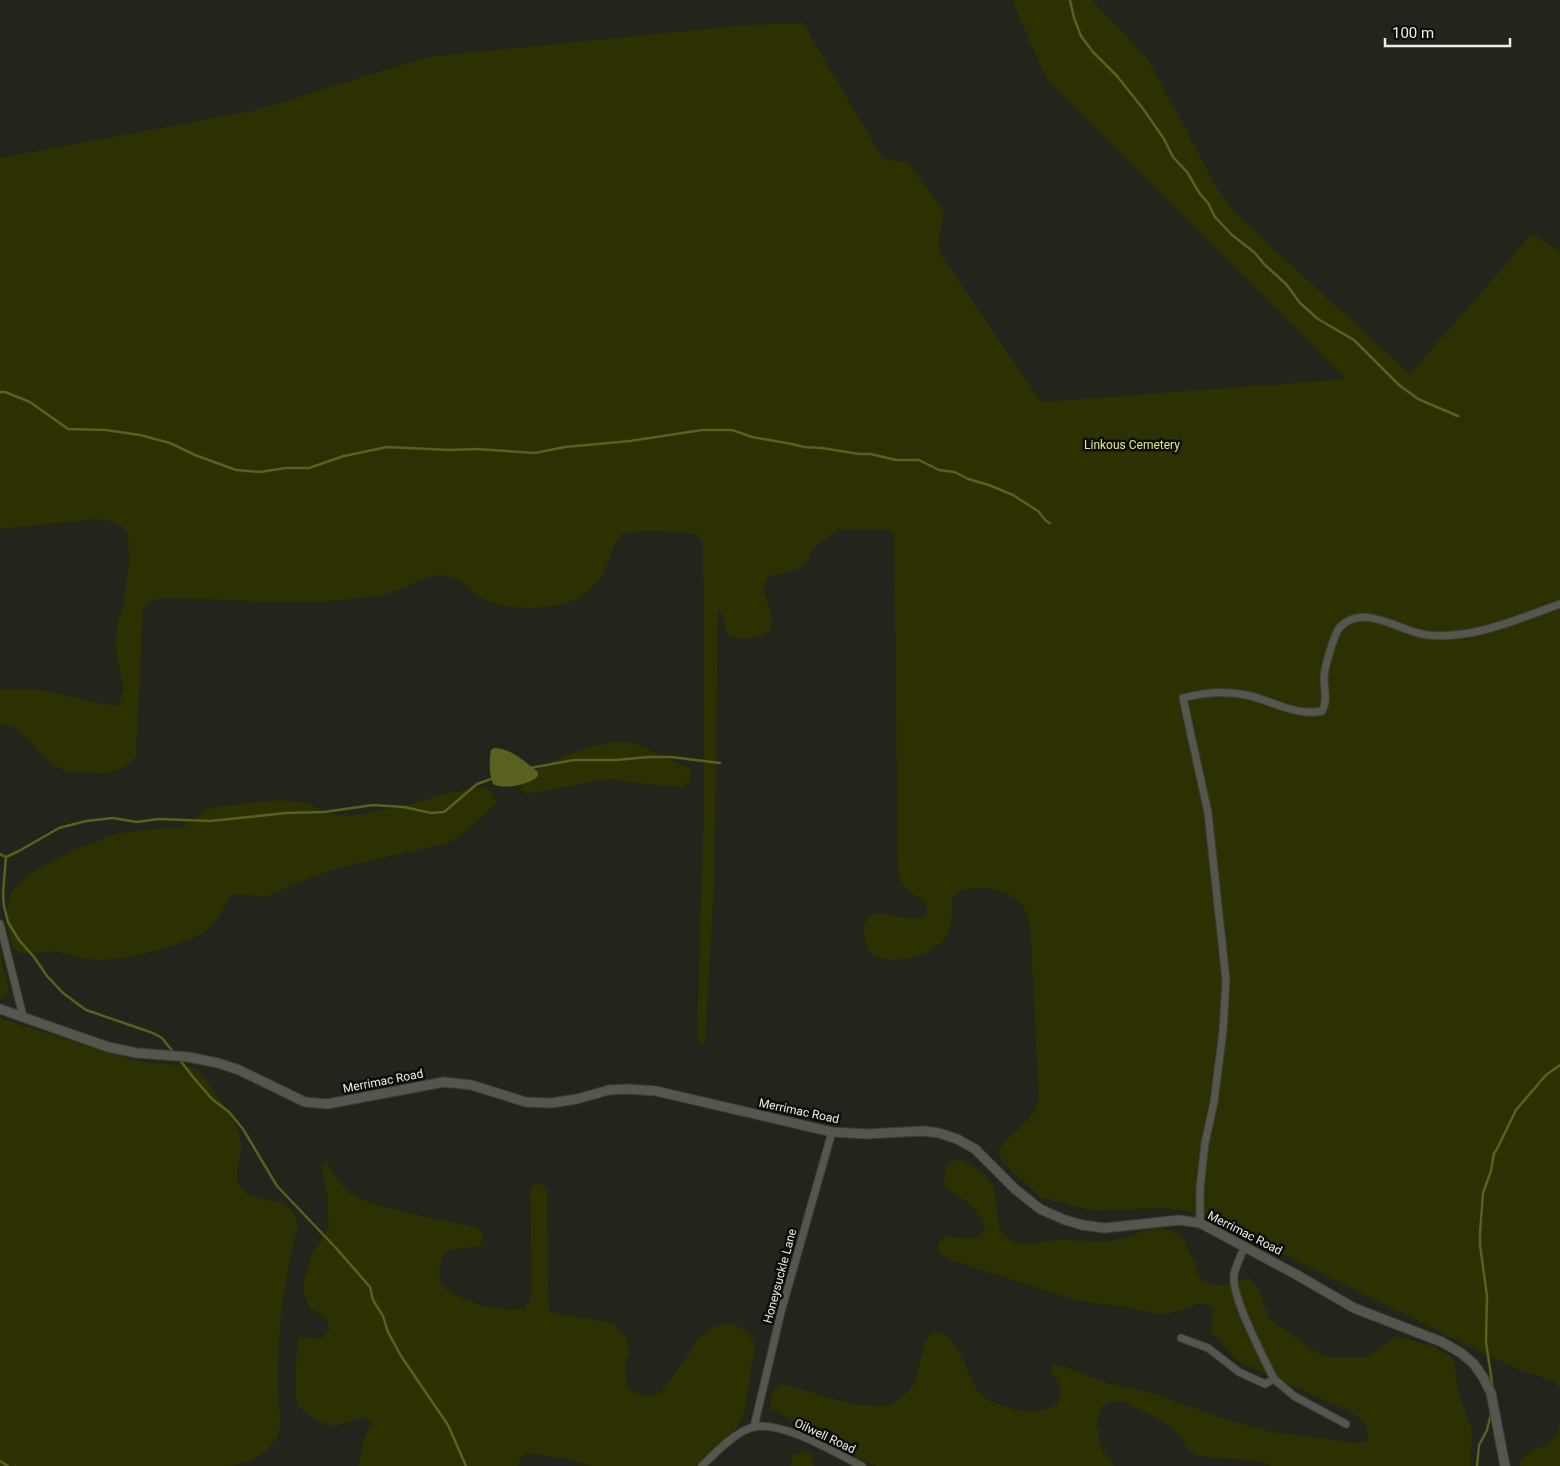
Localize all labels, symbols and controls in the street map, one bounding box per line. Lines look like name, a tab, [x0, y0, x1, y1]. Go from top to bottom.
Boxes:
scale bar	[1385, 15, 1510, 47]
text: 100 m	[1392, 24, 1434, 42]
park label: Linkous Cemetery	[1084, 438, 1180, 452]
street label: Merrimac Road	[342, 1066, 424, 1096]
street label: Merrimac Road	[758, 1096, 840, 1126]
street label: Merrimac Road	[1205, 1208, 1285, 1258]
street label: Honeysuckle Lane	[761, 1227, 799, 1325]
street label: Oilwell Road	[792, 1416, 858, 1456]

